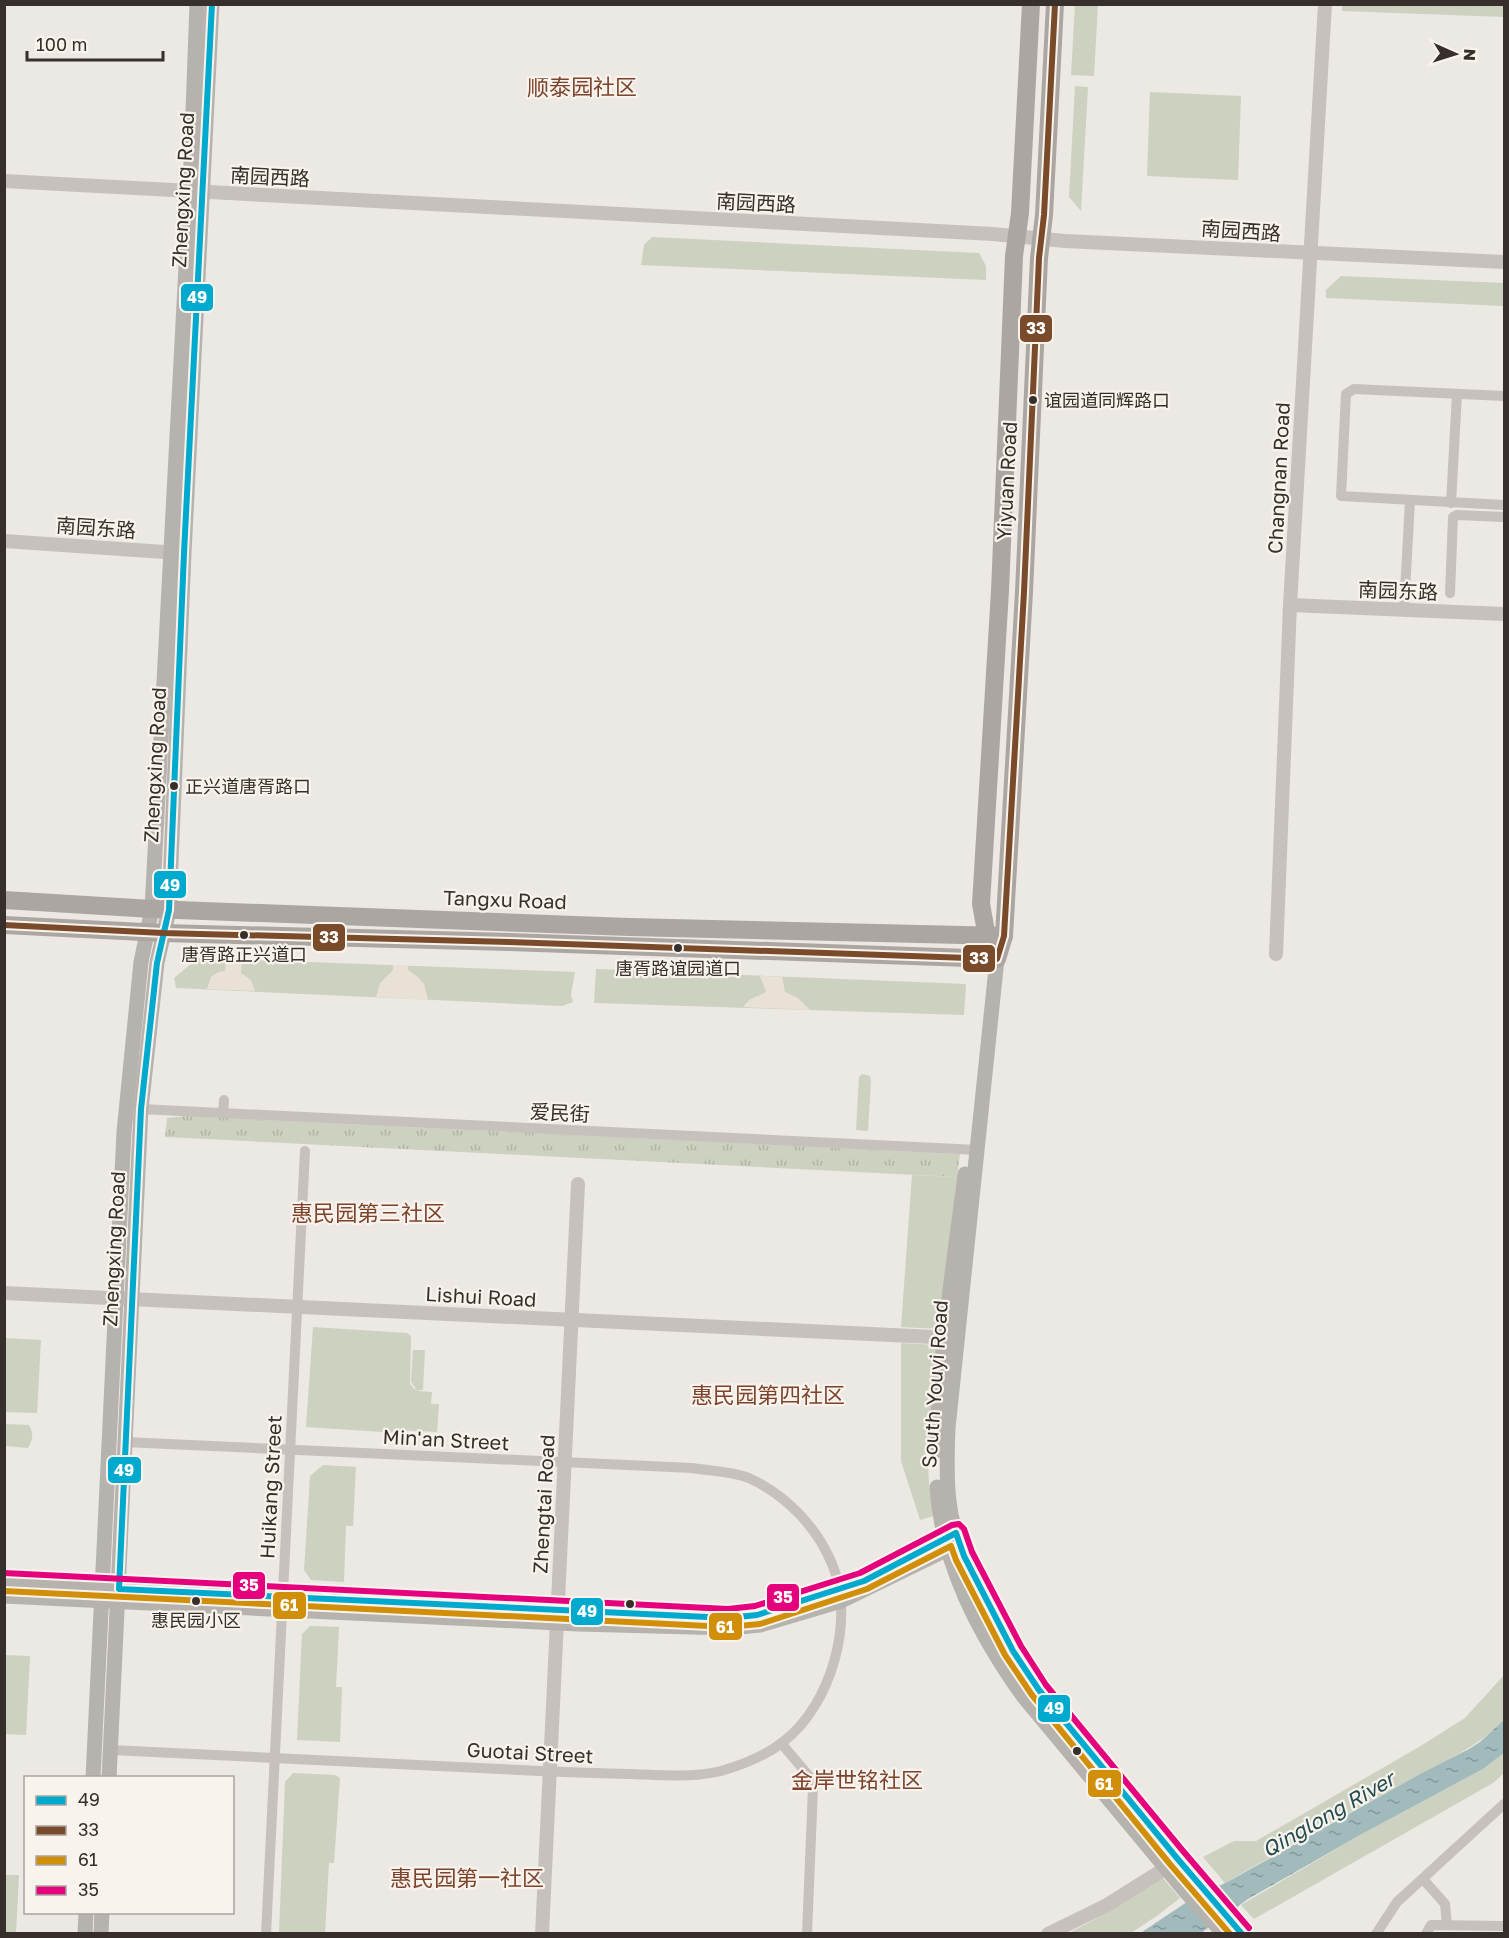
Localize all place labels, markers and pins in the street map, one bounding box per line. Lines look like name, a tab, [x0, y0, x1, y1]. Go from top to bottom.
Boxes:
place label: 谊园道同辉路口	[1044, 389, 1170, 411]
marker: 谊园道同辉路口	[1027, 394, 1039, 406]
place label: 正兴道唐胥路口	[185, 775, 311, 797]
marker: 正兴道唐胥路口	[168, 780, 180, 792]
marker: 唐胥路正兴道口	[238, 929, 250, 941]
marker: 唐胥路谊园道口	[672, 942, 684, 954]
place label: 唐胥路正兴道口	[181, 943, 307, 965]
place label: 唐胥路谊园道口	[615, 957, 741, 979]
marker: 惠民园小区	[190, 1595, 202, 1607]
unlabelled marker	[624, 1598, 636, 1610]
place label: 惠民园小区	[151, 1609, 241, 1631]
unlabelled marker	[1071, 1745, 1083, 1757]

